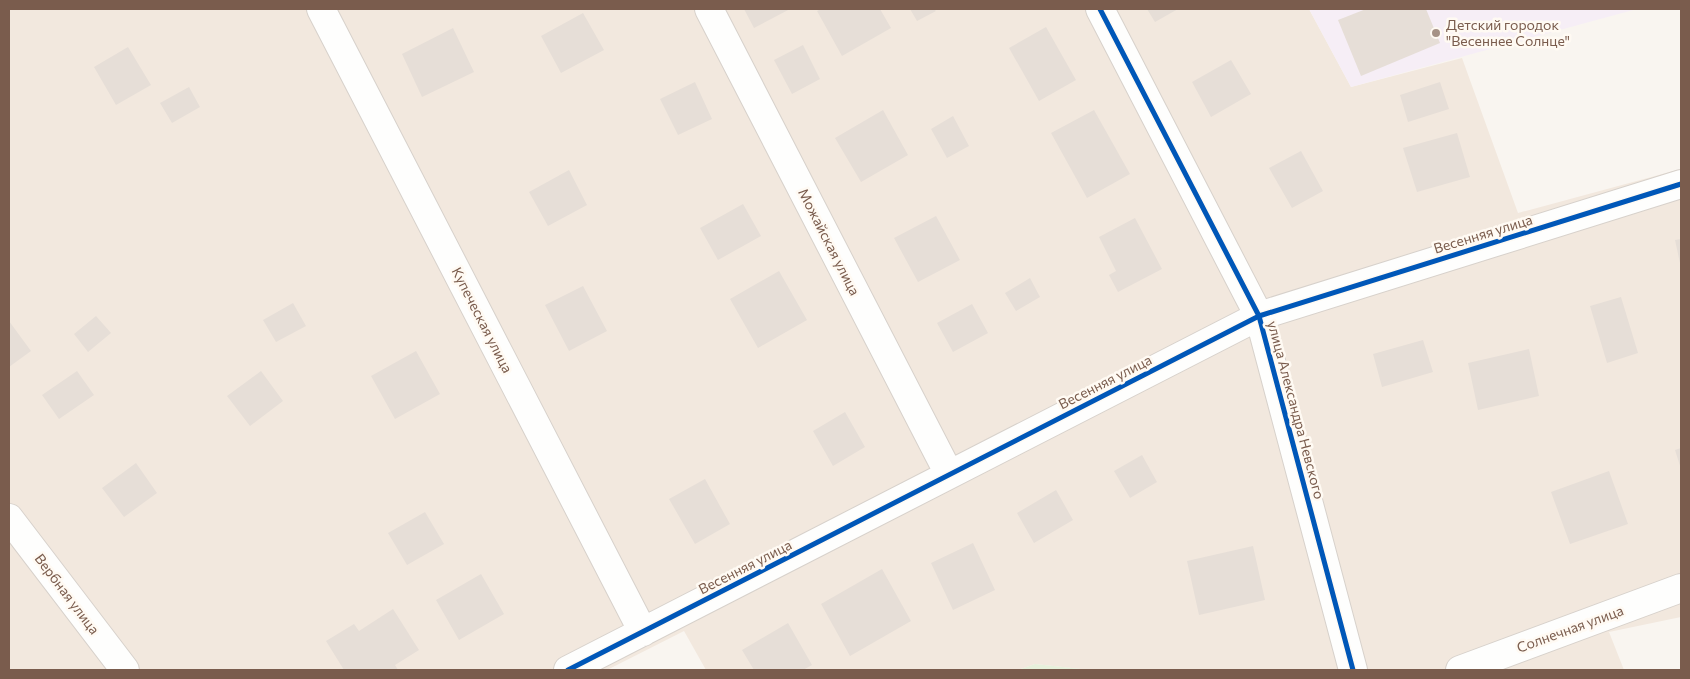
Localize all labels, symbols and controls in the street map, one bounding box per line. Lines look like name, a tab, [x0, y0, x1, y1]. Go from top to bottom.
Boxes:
place label: Детский городок "Весеннее Солнце"	[1446, 16, 1570, 49]
marker: Детский городок "Весеннее Солнце"	[1430, 27, 1442, 39]
street label: Можайская улица	[795, 185, 864, 298]
street label: Весенняя улица	[1431, 210, 1534, 257]
street label: Купеческая улица	[448, 264, 516, 375]
street label: улица Александра Невского	[1264, 319, 1328, 501]
street label: Весенняя улица	[1055, 351, 1154, 412]
street label: Весенняя улица	[695, 536, 794, 597]
street label: Вербная улица	[32, 550, 103, 637]
street label: Солнечная улица	[1514, 601, 1625, 656]

